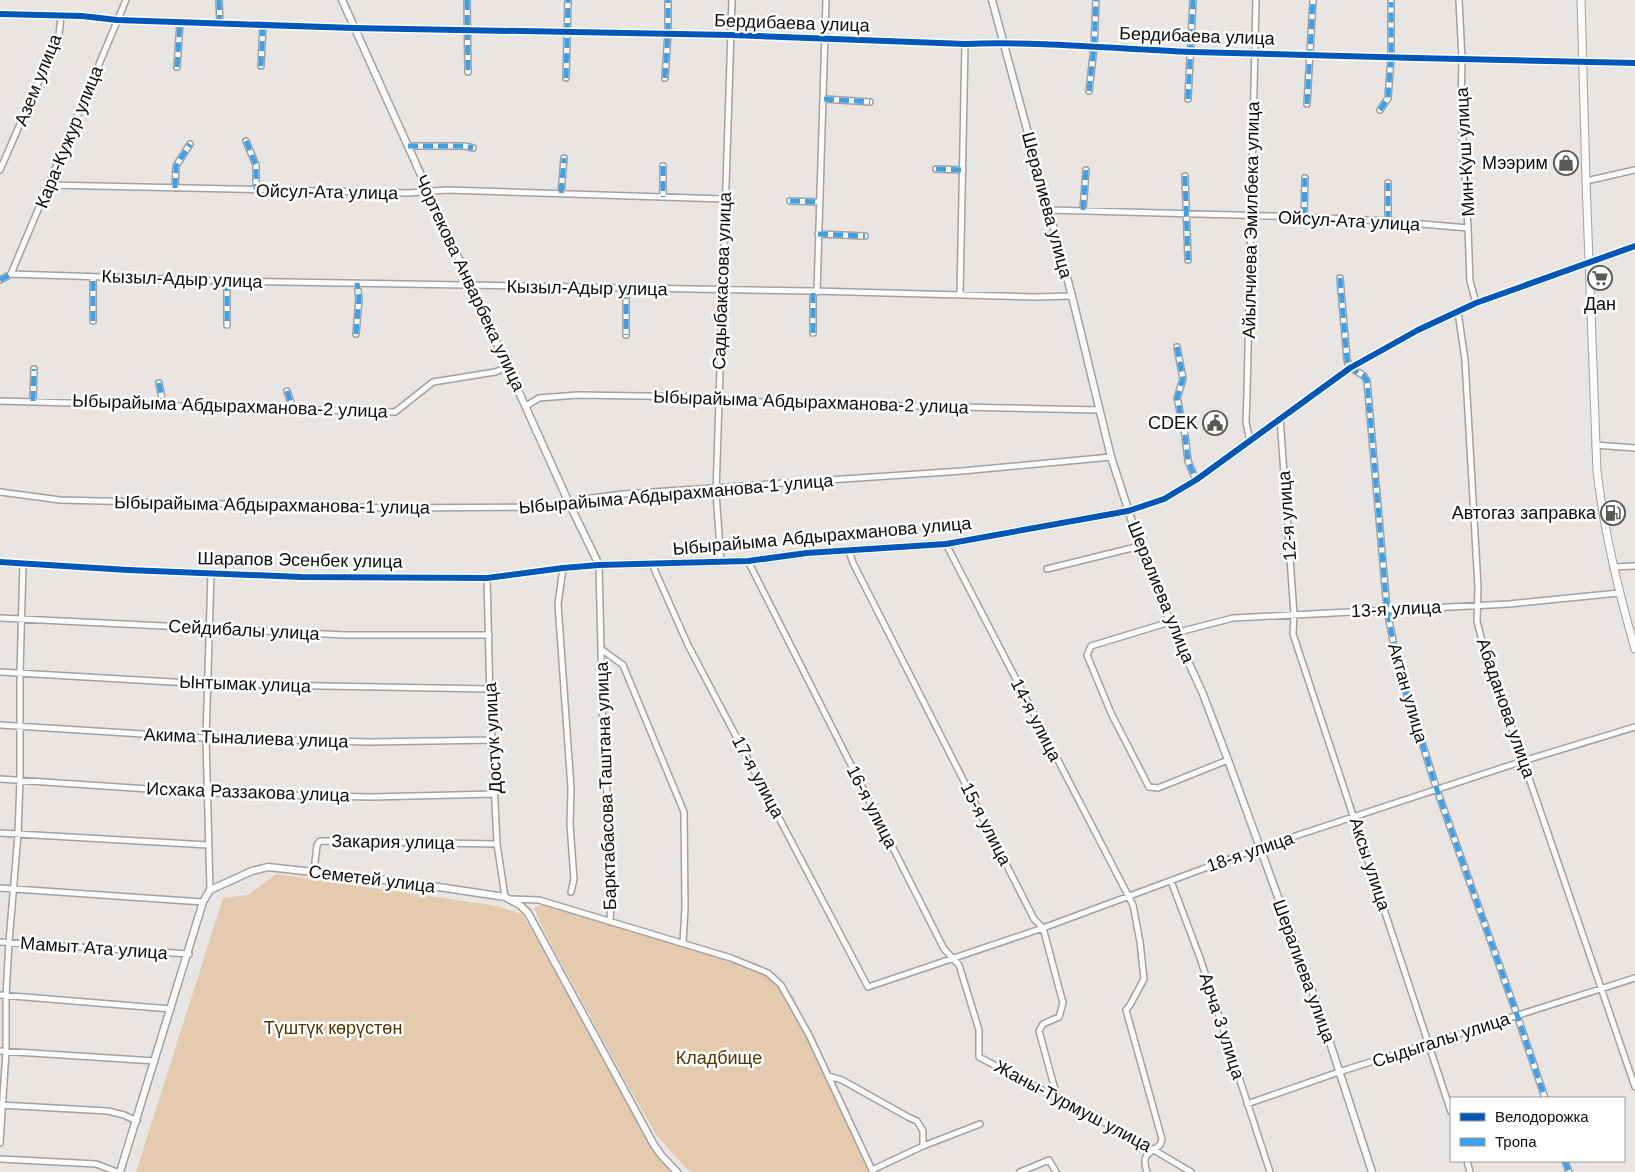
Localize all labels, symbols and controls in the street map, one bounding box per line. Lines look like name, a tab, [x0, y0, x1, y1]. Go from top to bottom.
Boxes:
street label: Бердибаева улица	[714, 10, 871, 36]
street label: Бердибаева улица	[1119, 23, 1276, 49]
street label: Азем улица	[11, 30, 66, 129]
street label: Кара-Кужур улица	[31, 62, 107, 211]
street label: Мин-Куш улица	[1452, 86, 1478, 217]
street label: Айылчиева Эмилбека улица	[1239, 100, 1263, 339]
street label: Шералиева улица	[1018, 130, 1076, 281]
shop icon: Мээрим	[1553, 150, 1579, 176]
place label: Мээрим	[1482, 153, 1548, 173]
street label: Чортекова Анварбека улица	[411, 172, 529, 395]
street label: Ойсул-Ата улица	[256, 181, 399, 203]
street label: Садыбакасова улица	[709, 191, 735, 370]
street label: Ойсул-Ата улица	[1277, 207, 1422, 235]
supermarket icon: Дан	[1587, 265, 1613, 291]
street label: Кызыл-Адыр улица	[101, 266, 264, 292]
street label: Кызыл-Адыр улица	[506, 277, 669, 299]
place label: Дан	[1584, 294, 1616, 314]
street label: Ыбырайыма Абдырахманова-2 улица	[653, 386, 970, 418]
street label: Ыбырайыма Абдырахманова-2 улица	[72, 390, 389, 422]
public building icon: CDEK	[1202, 410, 1228, 436]
place label: CDEK	[1148, 413, 1198, 433]
street label: 12-я улица	[1274, 469, 1300, 562]
street label: Ыбырайыма Абдырахманова-1 улица	[518, 470, 835, 518]
street label: Ыбырайыма Абдырахманова-1 улица	[114, 492, 431, 518]
fuel station icon: Автогаз заправка	[1600, 500, 1626, 526]
place label: Автогаз заправка	[1452, 503, 1597, 523]
street label: Ыбырайыма Абдырахманова улица	[672, 513, 973, 559]
street label: Шералиева улица	[1123, 518, 1199, 667]
street label: Шарапов Эсенбек улица	[197, 548, 404, 572]
street label: 13-я улица	[1350, 597, 1443, 621]
street label: Сейдибалы улица	[168, 616, 321, 644]
street label: Абаданова улица	[1473, 636, 1540, 781]
street label: Актан улица	[1384, 641, 1432, 746]
street label: Барктабасова Таштана улица	[592, 660, 620, 911]
street label: Ынтымак улица	[179, 672, 312, 696]
street label: 14-я улица	[1007, 675, 1066, 766]
street label: Достук улица	[480, 681, 506, 794]
street label: Акима Тыналиева улица	[143, 724, 350, 752]
street label: 17-я улица	[728, 732, 788, 822]
street label: 16-я улица	[843, 762, 902, 853]
street label: Исхака Раззакова улица	[146, 778, 351, 806]
street label: 15-я улица	[957, 779, 1016, 870]
street label: Аксы улица	[1346, 815, 1395, 914]
street label: 18-я улица	[1204, 828, 1297, 876]
street label: Закария улица	[331, 831, 456, 853]
street label: Семетей улица	[308, 861, 437, 897]
street label: Шералиева улица	[1269, 897, 1340, 1046]
street label: Мамыт Ата улица	[20, 933, 169, 963]
street label: Арча 3 улица	[1195, 970, 1249, 1083]
street label: Сыдыгалы улица	[1370, 1008, 1513, 1072]
park label: Түштүк көрүстөн	[264, 1018, 402, 1038]
park label: Кладбище	[676, 1048, 762, 1068]
street label: Жаны-Турмуш улица	[991, 1056, 1156, 1156]
legend	[1450, 1097, 1625, 1162]
text: Велодорожка	[1495, 1108, 1589, 1125]
text: Тропа	[1495, 1133, 1537, 1150]

